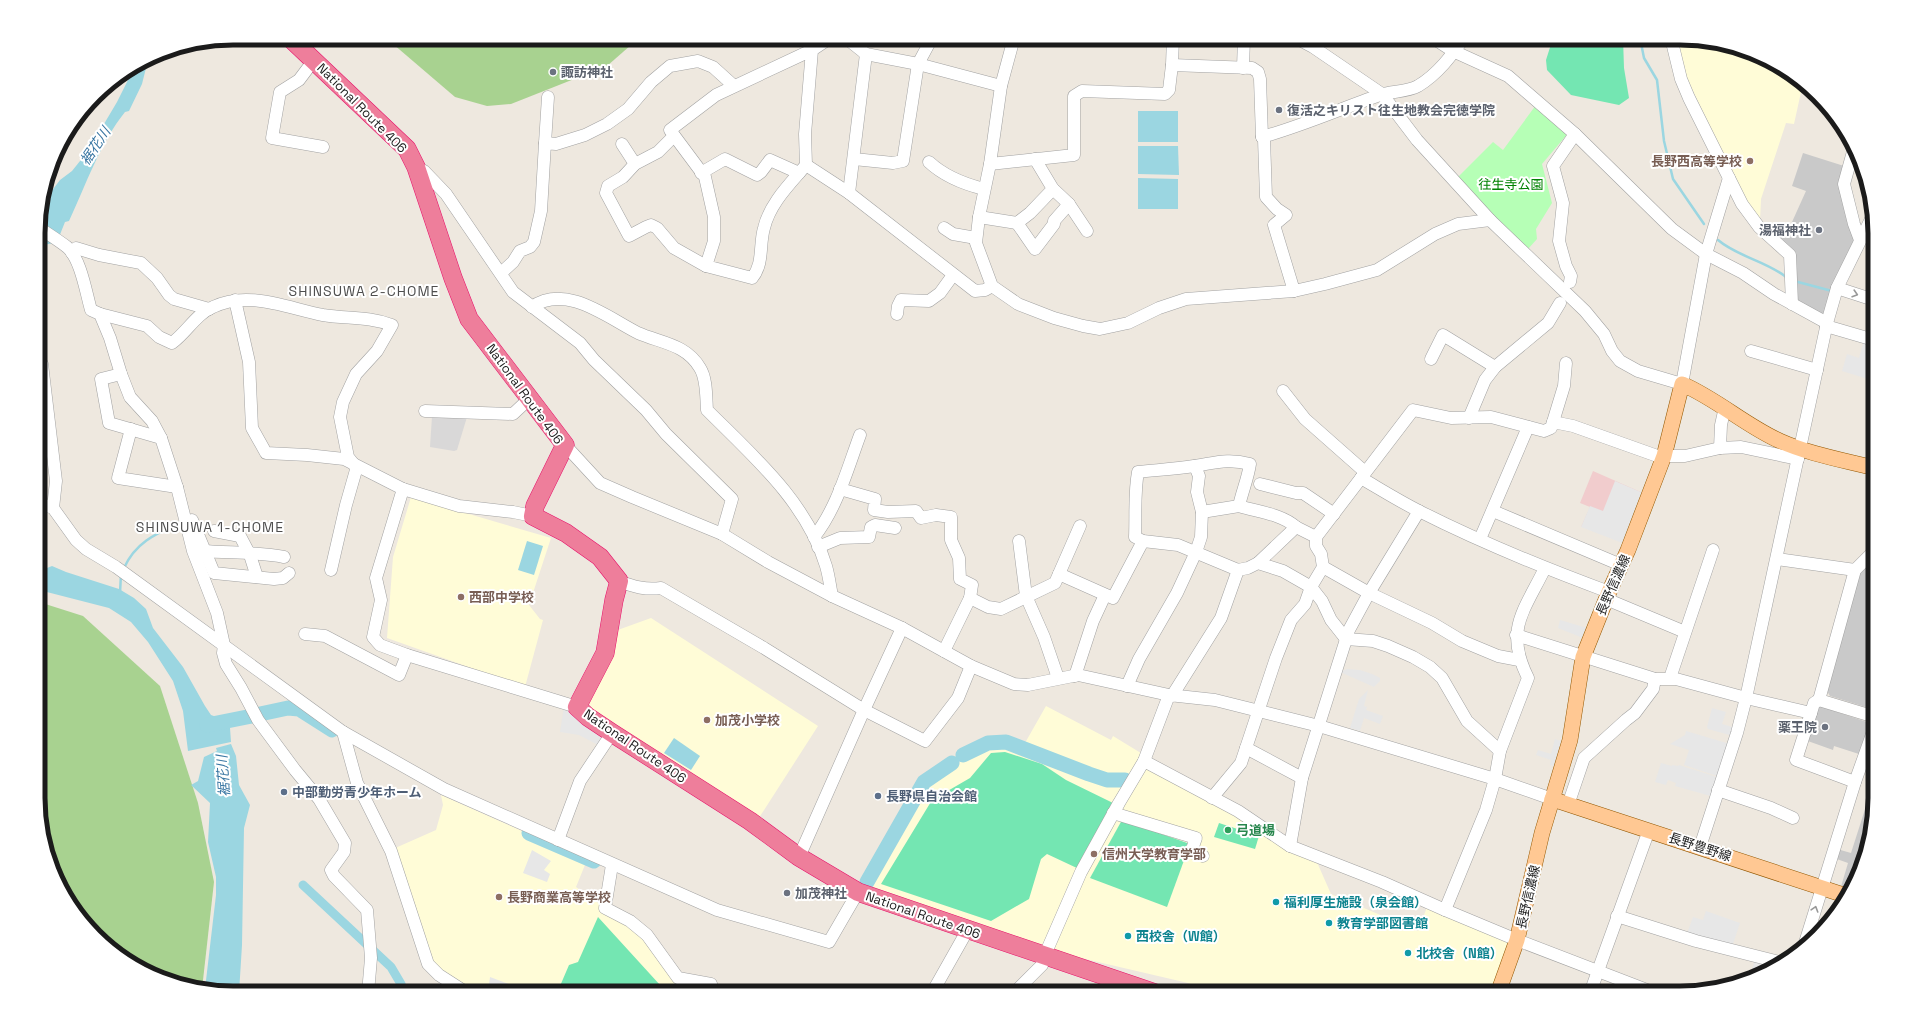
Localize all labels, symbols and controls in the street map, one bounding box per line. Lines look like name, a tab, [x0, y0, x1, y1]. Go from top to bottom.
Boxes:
street label: National Route 406	[313, 59, 411, 157]
place label: 諏訪神社	[561, 64, 613, 81]
marker: 諏訪神社	[548, 67, 558, 77]
place label: 復活之キリスト往生地教会完徳学院	[1287, 102, 1495, 119]
marker: 復活之キリスト往生地教会完徳学院	[1274, 105, 1284, 115]
water label: 裾花川	[76, 122, 115, 168]
place label: 長野西高等学校	[1651, 153, 1742, 170]
marker: 長野西高等学校	[1745, 156, 1755, 166]
park label: 往生寺公園	[1478, 176, 1544, 193]
place label: 湯福神社	[1759, 222, 1811, 239]
marker: 湯福神社	[1814, 225, 1824, 235]
district label: SHINSUWA 2-CHOME	[289, 282, 439, 300]
one-way arrow	[1852, 289, 1859, 298]
street label: National Route 406	[483, 340, 567, 448]
district label: SHINSUWA 1-CHOME	[136, 518, 284, 536]
street label: 長野信濃線	[1592, 552, 1634, 618]
place label: 西部中学校	[469, 589, 534, 606]
marker: 西部中学校	[456, 592, 466, 602]
street label: National Route 406	[580, 705, 690, 787]
place label: 加茂小学校	[715, 712, 780, 729]
marker: 加茂小学校	[702, 715, 712, 725]
place label: 薬王院	[1778, 719, 1817, 736]
marker: 薬王院	[1820, 722, 1830, 732]
water label: 裾花川	[212, 752, 233, 798]
place label: 中部勤労青少年ホーム	[292, 784, 422, 801]
marker: 中部勤労青少年ホーム	[279, 787, 289, 797]
place label: 長野県自治会館	[886, 788, 977, 805]
marker: 長野県自治会館	[873, 791, 883, 801]
place label: 弓道場	[1236, 822, 1275, 839]
marker: 弓道場	[1223, 825, 1233, 835]
street label: 長野豊野線	[1666, 829, 1734, 865]
place label: 信州大学教育学部	[1102, 846, 1206, 863]
marker: 信州大学教育学部	[1089, 849, 1099, 859]
street label: 長野信濃線	[1512, 863, 1544, 931]
place label: 加茂神社	[795, 885, 847, 902]
street label: National Route 406	[863, 887, 983, 943]
marker: 加茂神社	[782, 888, 792, 898]
place label: 長野商業高等学校	[507, 889, 611, 906]
marker: 長野商業高等学校	[494, 892, 504, 902]
place label: 福利厚生施設（泉会館）	[1284, 894, 1427, 911]
marker: 福利厚生施設（泉会館）	[1271, 897, 1281, 907]
one-way arrow	[1810, 906, 1819, 913]
place label: 教育学部図書館	[1337, 915, 1428, 932]
marker: 教育学部図書館	[1324, 918, 1334, 928]
place label: 西校舎（W館）	[1136, 928, 1226, 945]
marker: 西校舎（W館）	[1123, 931, 1133, 941]
place label: 北校舎（N館）	[1416, 945, 1503, 962]
marker: 北校舎（N館）	[1403, 948, 1413, 958]

